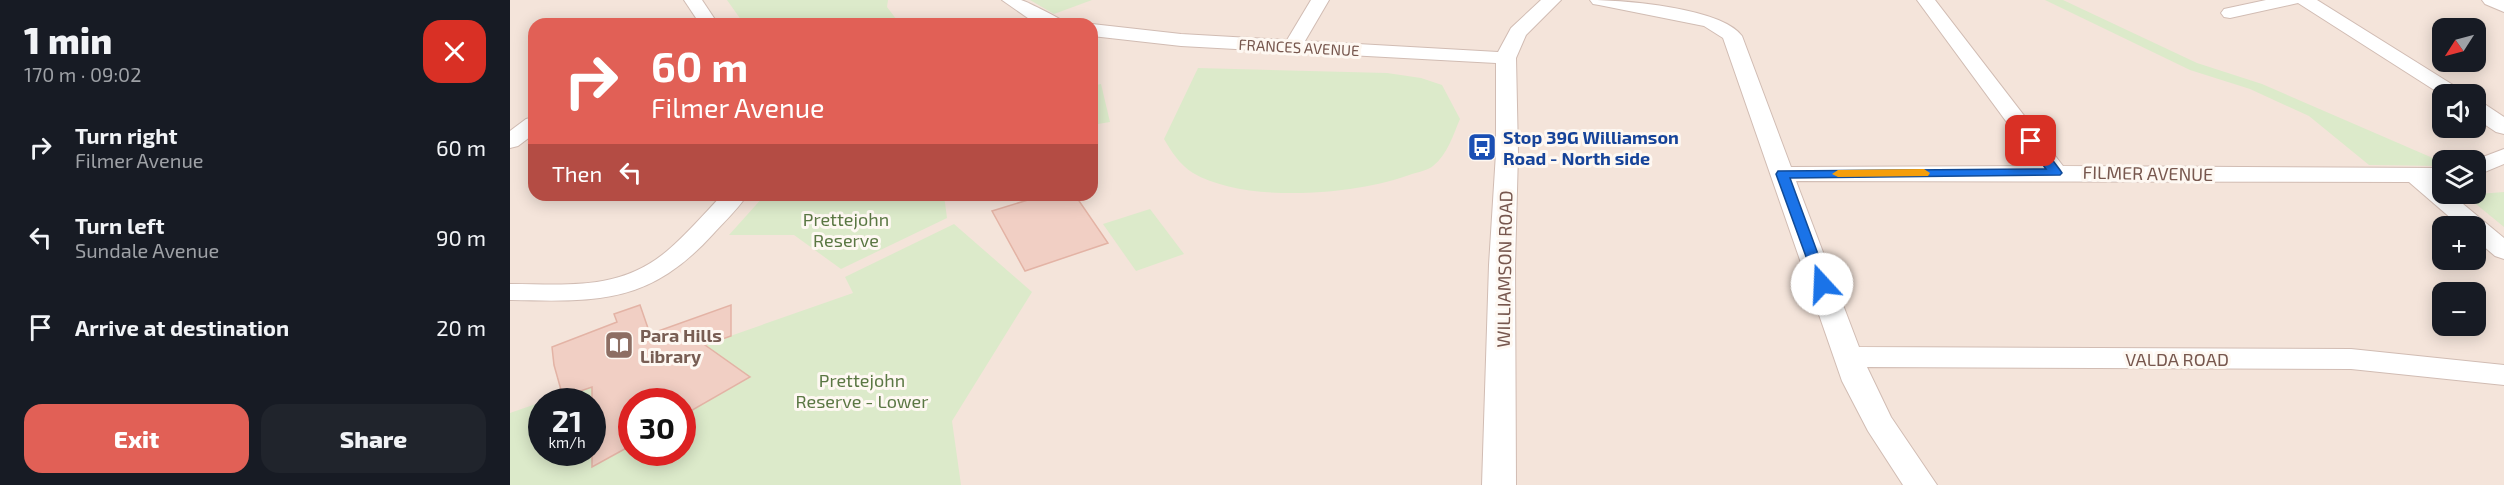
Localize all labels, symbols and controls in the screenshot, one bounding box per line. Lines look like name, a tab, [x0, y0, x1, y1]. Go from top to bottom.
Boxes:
text: 1 min	[24, 18, 112, 61]
north arrow	[2432, 18, 2486, 72]
map controls	[2432, 18, 2486, 336]
button: close	[423, 20, 486, 83]
street label: FRANCES AVENUE	[1238, 35, 1360, 59]
text: 60 m	[651, 40, 748, 90]
icon: right	[552, 42, 630, 120]
text: 170 m · 09:02	[24, 62, 141, 86]
button: sound	[2432, 84, 2486, 138]
text: Filmer Avenue	[651, 91, 825, 123]
pin	[2005, 115, 2056, 166]
text: Turn right	[75, 122, 177, 148]
icon: arrive	[2014, 124, 2047, 157]
place label: Stop 39G Williamson Road - North side	[1503, 126, 1679, 169]
icon: right	[24, 131, 57, 164]
bus stop icon: Stop 39G Williamson Road - North side	[1466, 131, 1498, 163]
text: 60 m	[436, 134, 486, 160]
text: Filmer Avenue	[75, 148, 204, 172]
button: layers	[2432, 150, 2486, 204]
icon: left	[614, 156, 647, 189]
text: Then	[552, 160, 602, 186]
street label: FILMER AVENUE	[2082, 161, 2214, 185]
street label: WILLIAMSON ROAD	[1492, 190, 1516, 348]
park label: Prettejohn Reserve	[803, 208, 889, 251]
text: Turn left	[75, 212, 164, 238]
button: +	[2432, 216, 2486, 270]
icon: left	[24, 221, 57, 254]
text: 90 m	[436, 224, 486, 250]
text: Sundale Avenue	[75, 238, 219, 262]
position arrow	[1790, 252, 1854, 316]
button: −	[2432, 282, 2486, 336]
icon: arrive	[24, 311, 57, 344]
text: Arrive at destination	[75, 314, 289, 340]
text: 20 m	[436, 314, 486, 340]
place label: Para Hills Library	[640, 324, 722, 367]
library icon: Para Hills Library	[603, 329, 635, 361]
street label: VALDA ROAD	[2125, 348, 2229, 370]
park label: Prettejohn Reserve - Lower	[796, 369, 928, 412]
speed limit sign: 30	[618, 388, 696, 466]
text: 21	[552, 402, 582, 438]
button: Exit	[24, 404, 249, 473]
button: Share	[261, 404, 486, 473]
text: km/h	[548, 433, 586, 451]

